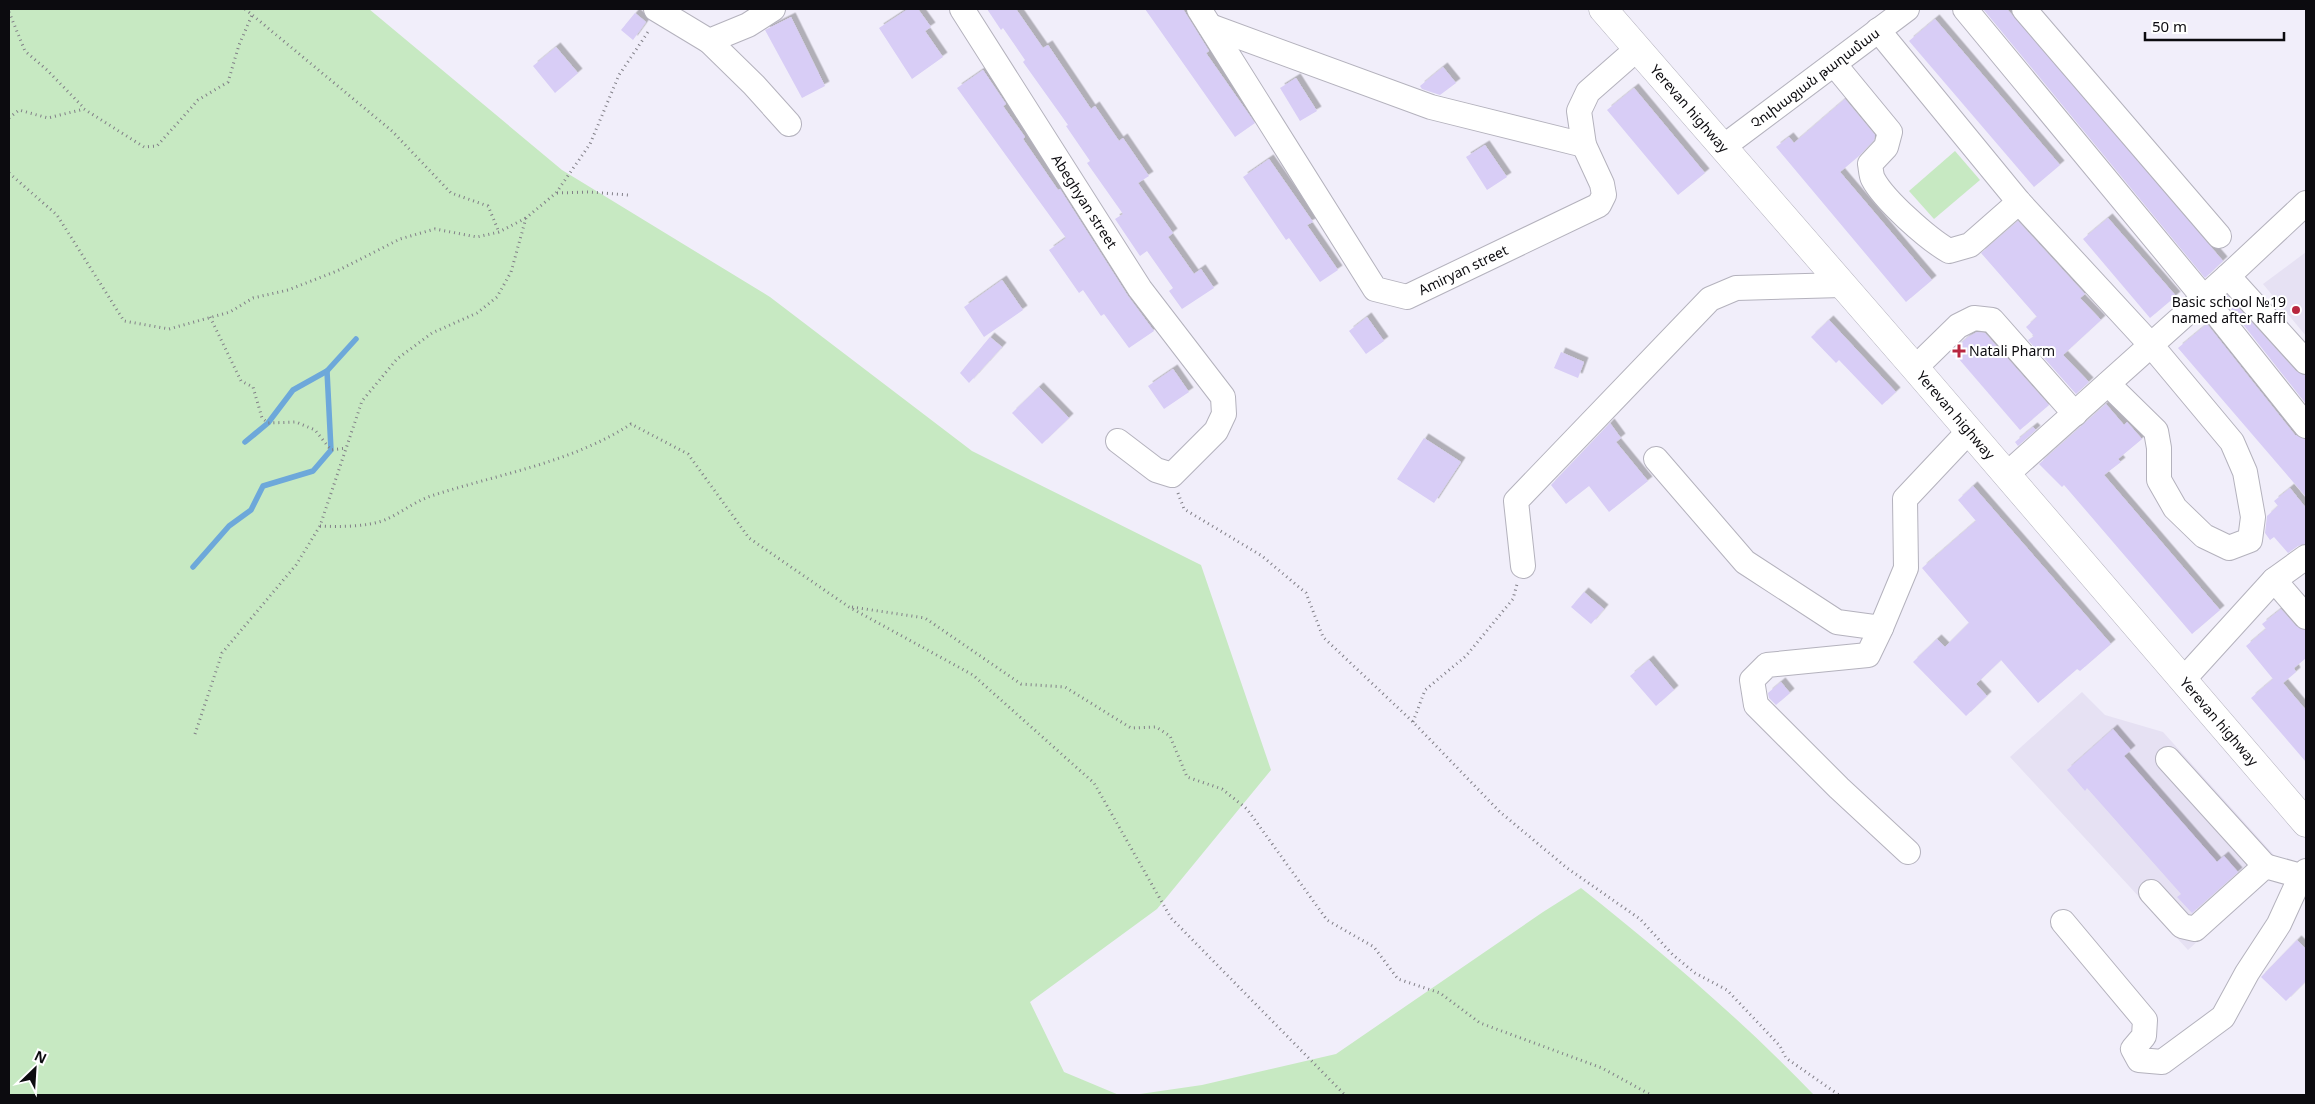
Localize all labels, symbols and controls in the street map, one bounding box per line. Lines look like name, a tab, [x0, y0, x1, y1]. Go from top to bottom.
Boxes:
scale bar	[2145, 10, 2284, 42]
text: 50 m	[2152, 16, 2187, 36]
street label: Չուխաջյան թաղամաս	[1746, 23, 1883, 132]
street label: Yerevan highway	[1646, 60, 1734, 157]
street label: Abeghyan street	[1048, 150, 1122, 252]
street label: Amiryan street	[1415, 240, 1511, 299]
place label: Basic school №19 named after Raffi	[2171, 292, 2286, 327]
marker: Basic school №19 named after Raffi	[2290, 304, 2302, 316]
place label: Natali Pharm	[1969, 341, 2055, 360]
marker: Natali Pharm	[1953, 345, 1965, 357]
street label: Yerevan highway	[1913, 367, 2000, 464]
street label: Yerevan highway	[2176, 673, 2263, 770]
north arrow	[10, 1044, 60, 1094]
text: N	[32, 1046, 50, 1068]

